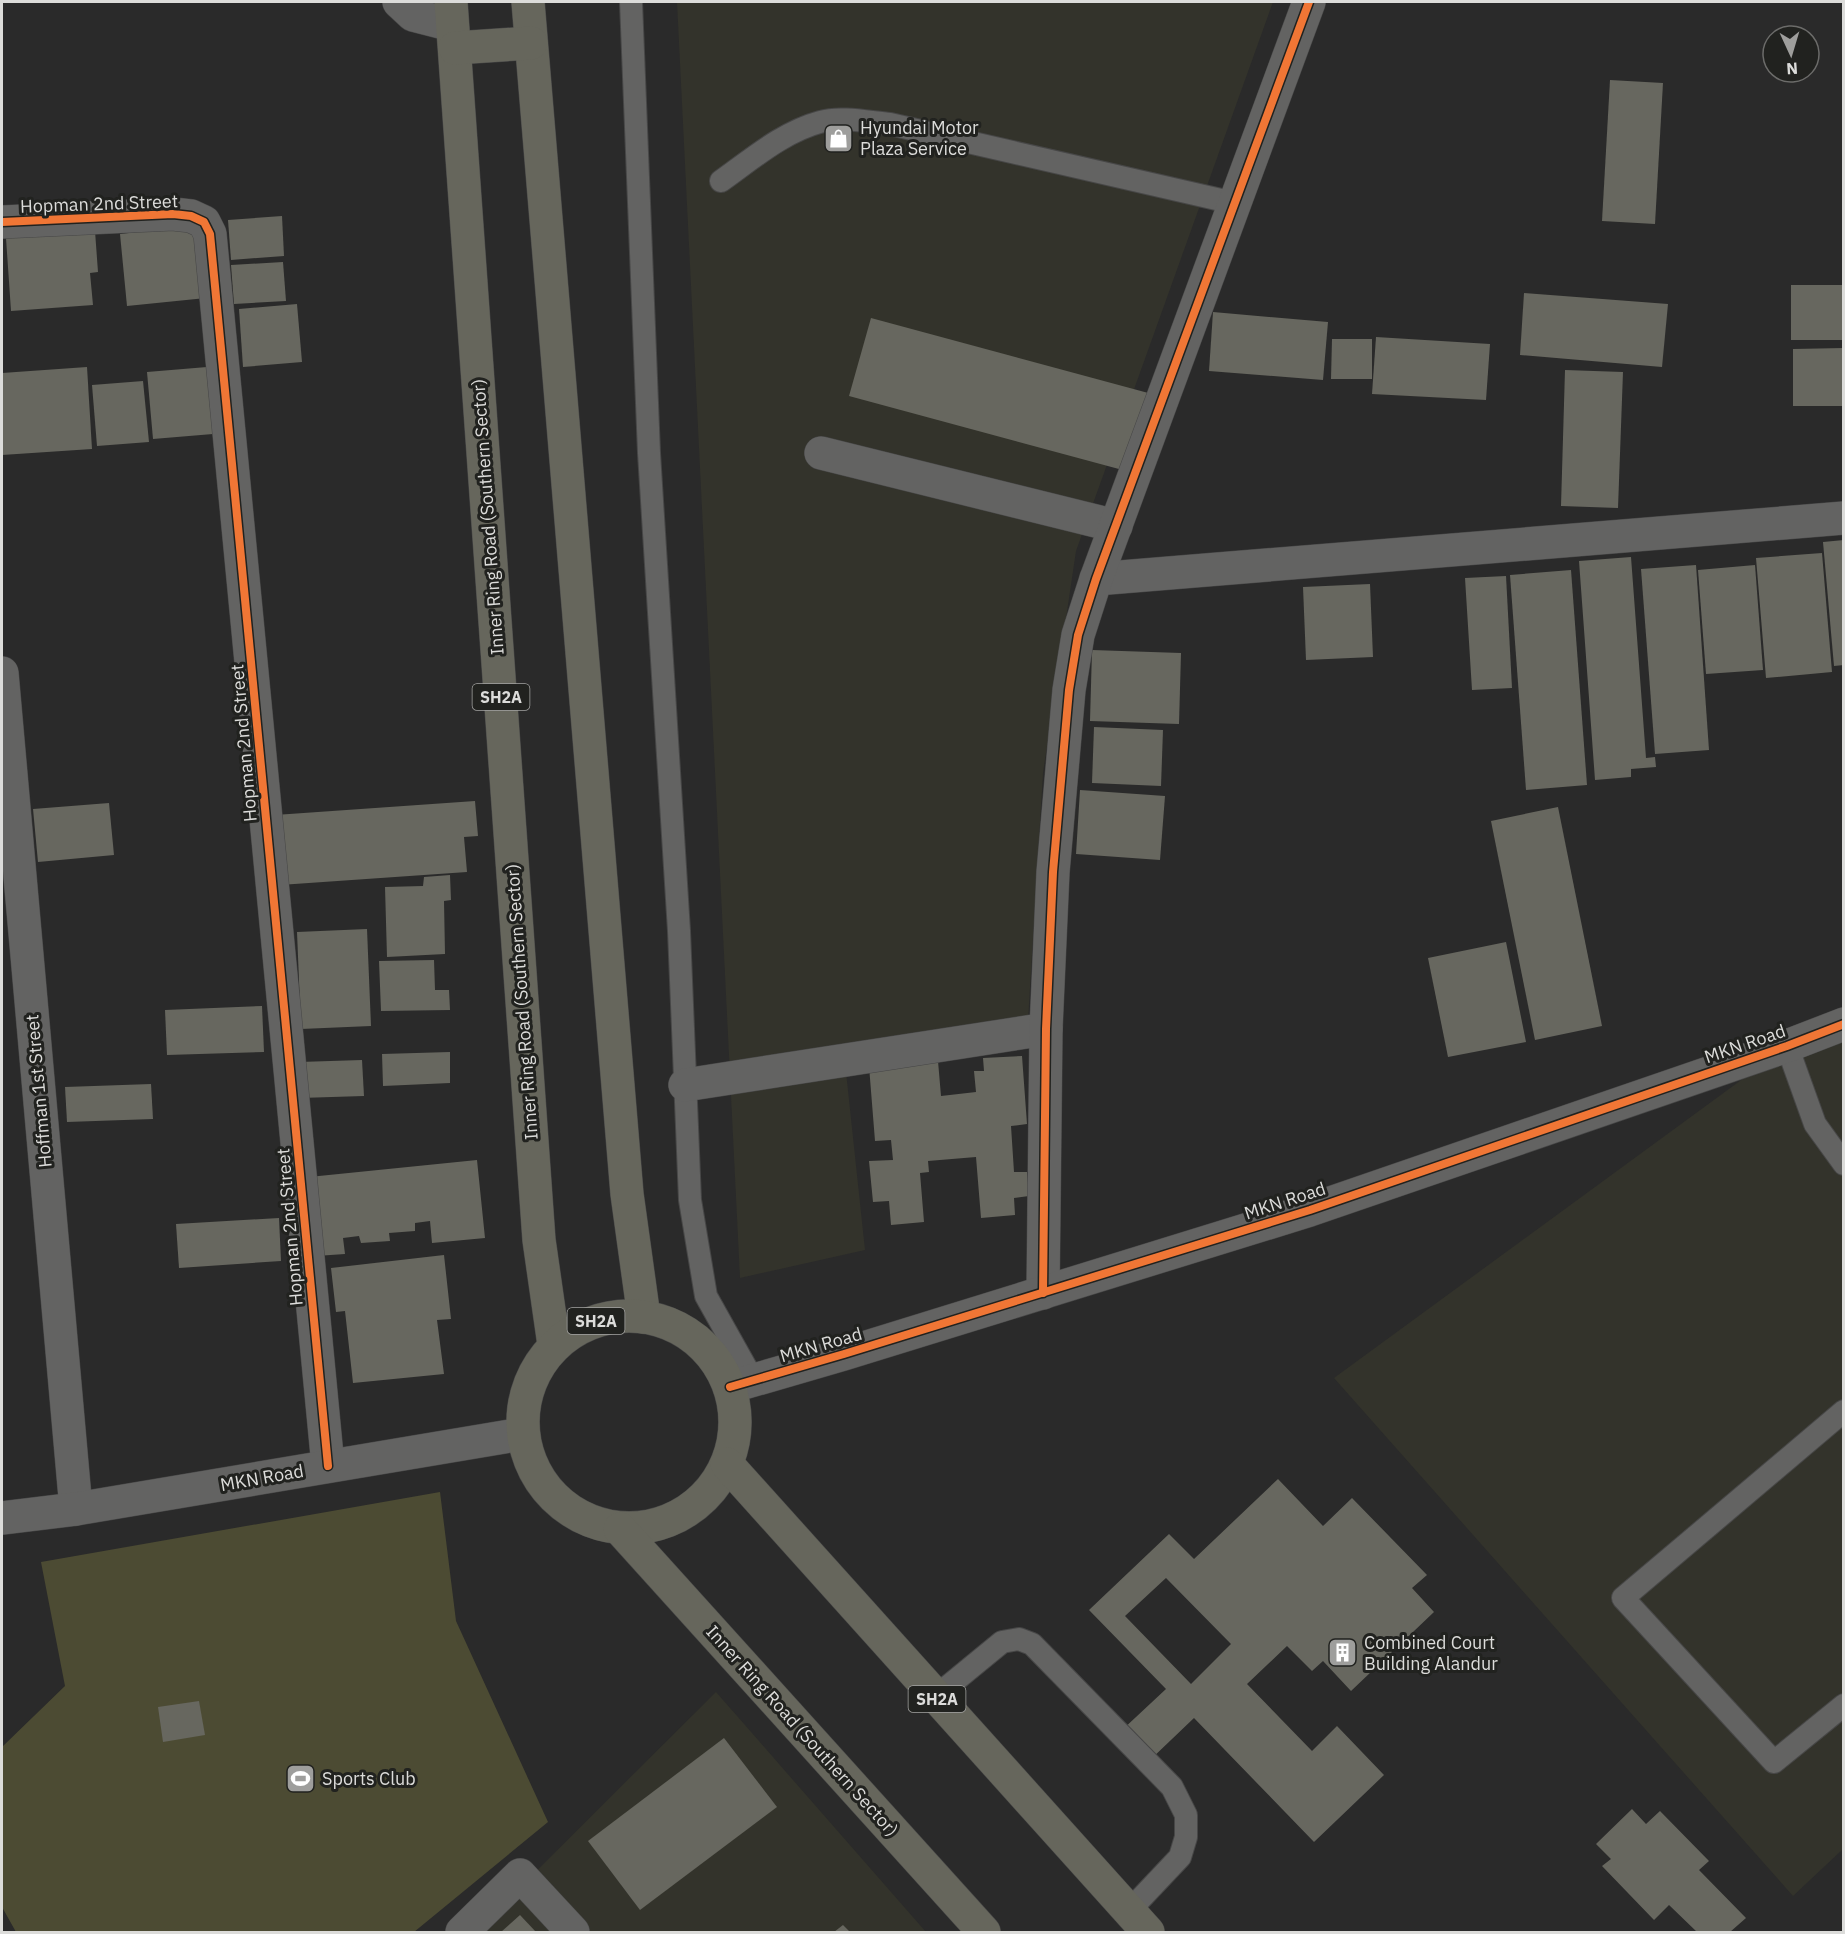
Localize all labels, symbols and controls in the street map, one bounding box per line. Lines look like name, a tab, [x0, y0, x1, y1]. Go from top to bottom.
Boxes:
north arrow	[1761, 24, 1821, 84]
text: N	[1786, 59, 1799, 79]
place label: Hyundai Motor Plaza Service	[860, 116, 979, 160]
shop icon: Hyundai Motor Plaza Service	[823, 122, 855, 154]
street label: Hopman 2nd Street	[20, 189, 178, 218]
street label: Inner Ring Road (Southern Sector)	[466, 378, 509, 656]
street label: Hopman 2nd Street	[225, 663, 262, 823]
road number: SH2A	[472, 684, 530, 710]
street label: Inner Ring Road (Southern Sector)	[500, 863, 543, 1141]
street label: Hoffman 1st Street	[20, 1014, 57, 1169]
street label: MKN Road	[1701, 1019, 1788, 1068]
street label: Hopman 2nd Street	[271, 1147, 308, 1307]
street label: MKN Road	[1241, 1177, 1329, 1225]
road number: SH2A	[568, 1308, 624, 1334]
street label: MKN Road	[777, 1322, 865, 1367]
street label: MKN Road	[218, 1459, 305, 1496]
street label: Inner Ring Road (Southern Sector)	[701, 1620, 903, 1841]
place label: Combined Court Building Alandur	[1364, 1631, 1498, 1675]
building icon: Combined Court Building Alandur	[1327, 1637, 1359, 1669]
road number: SH2A	[908, 1686, 966, 1712]
sports icon: Sports Club	[285, 1763, 317, 1795]
place label: Sports Club	[322, 1767, 416, 1790]

